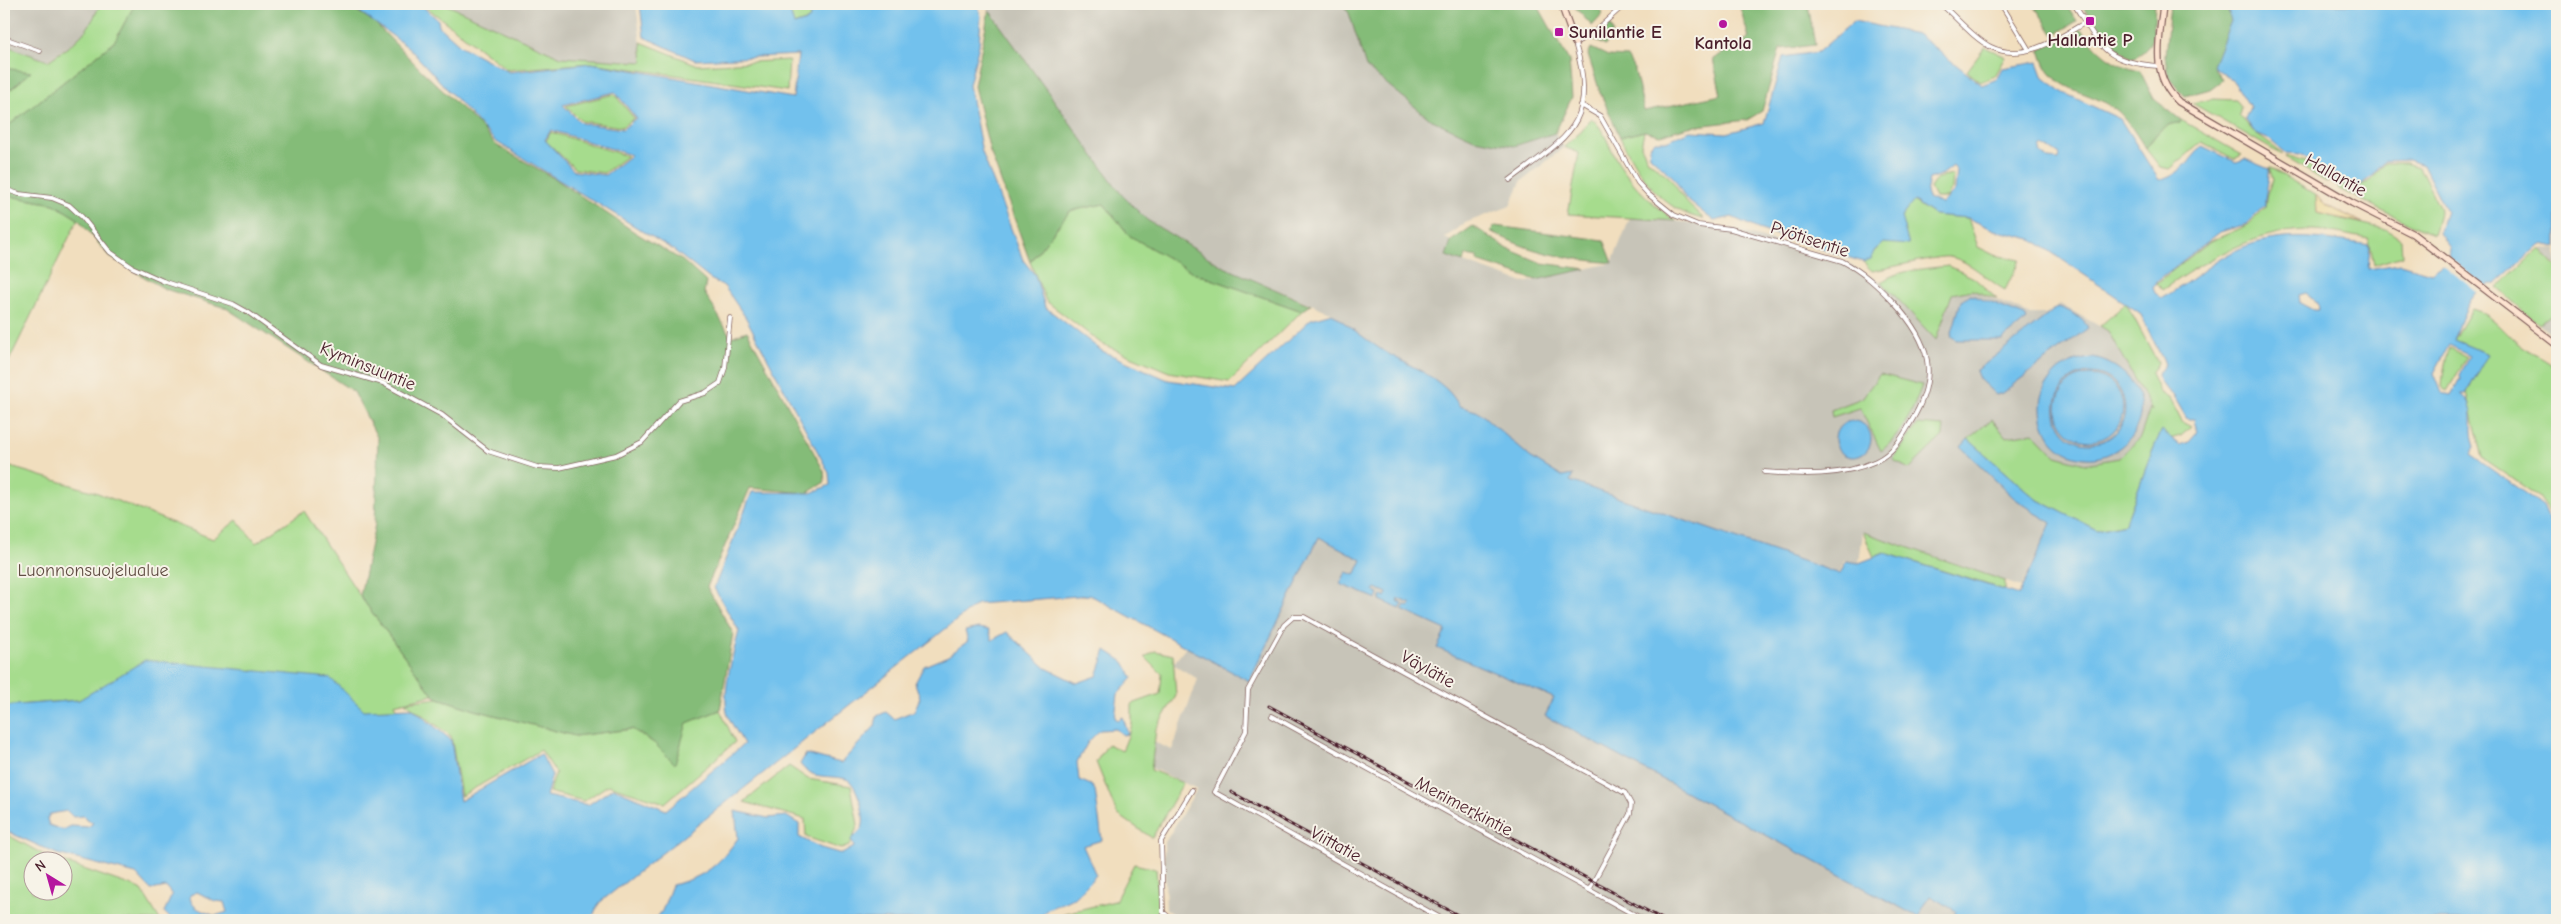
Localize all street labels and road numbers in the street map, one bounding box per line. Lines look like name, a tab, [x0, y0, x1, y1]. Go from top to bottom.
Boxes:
street label: Hallantie	[2301, 149, 2370, 201]
street label: Pyötisentie	[1768, 217, 1852, 262]
street label: Kyminsuuntie	[317, 338, 419, 395]
street label: Väylätie	[1397, 646, 1458, 693]
street label: Merimerkintie	[1411, 772, 1516, 841]
street label: Viittatie	[1307, 822, 1365, 867]

